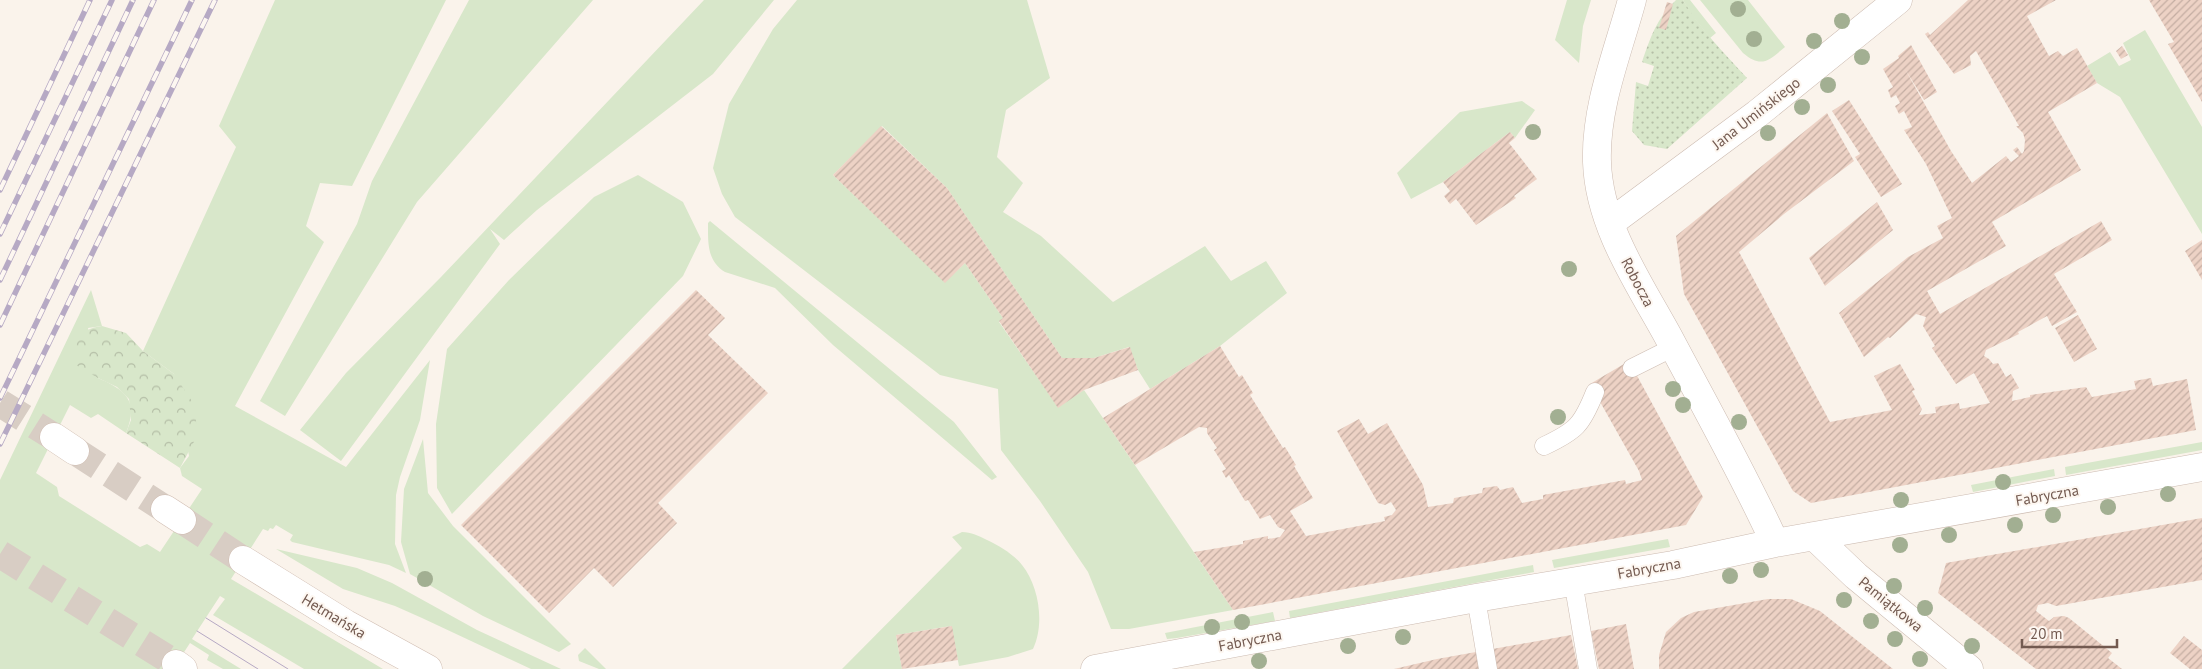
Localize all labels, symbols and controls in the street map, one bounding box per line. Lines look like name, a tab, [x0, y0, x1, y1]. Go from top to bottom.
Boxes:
street label: Jana Umińskiego	[1707, 73, 1804, 154]
street label: Robocza	[1617, 254, 1659, 310]
street label: Fabryczna	[2014, 480, 2080, 510]
street label: Fabryczna	[1616, 553, 1682, 583]
street label: Pamiątkowa	[1855, 572, 1927, 636]
street label: Hetmańska	[298, 589, 370, 643]
scale bar	[2022, 616, 2117, 648]
text: 20 m	[2030, 624, 2063, 643]
street label: Fabryczna	[1217, 625, 1283, 655]

